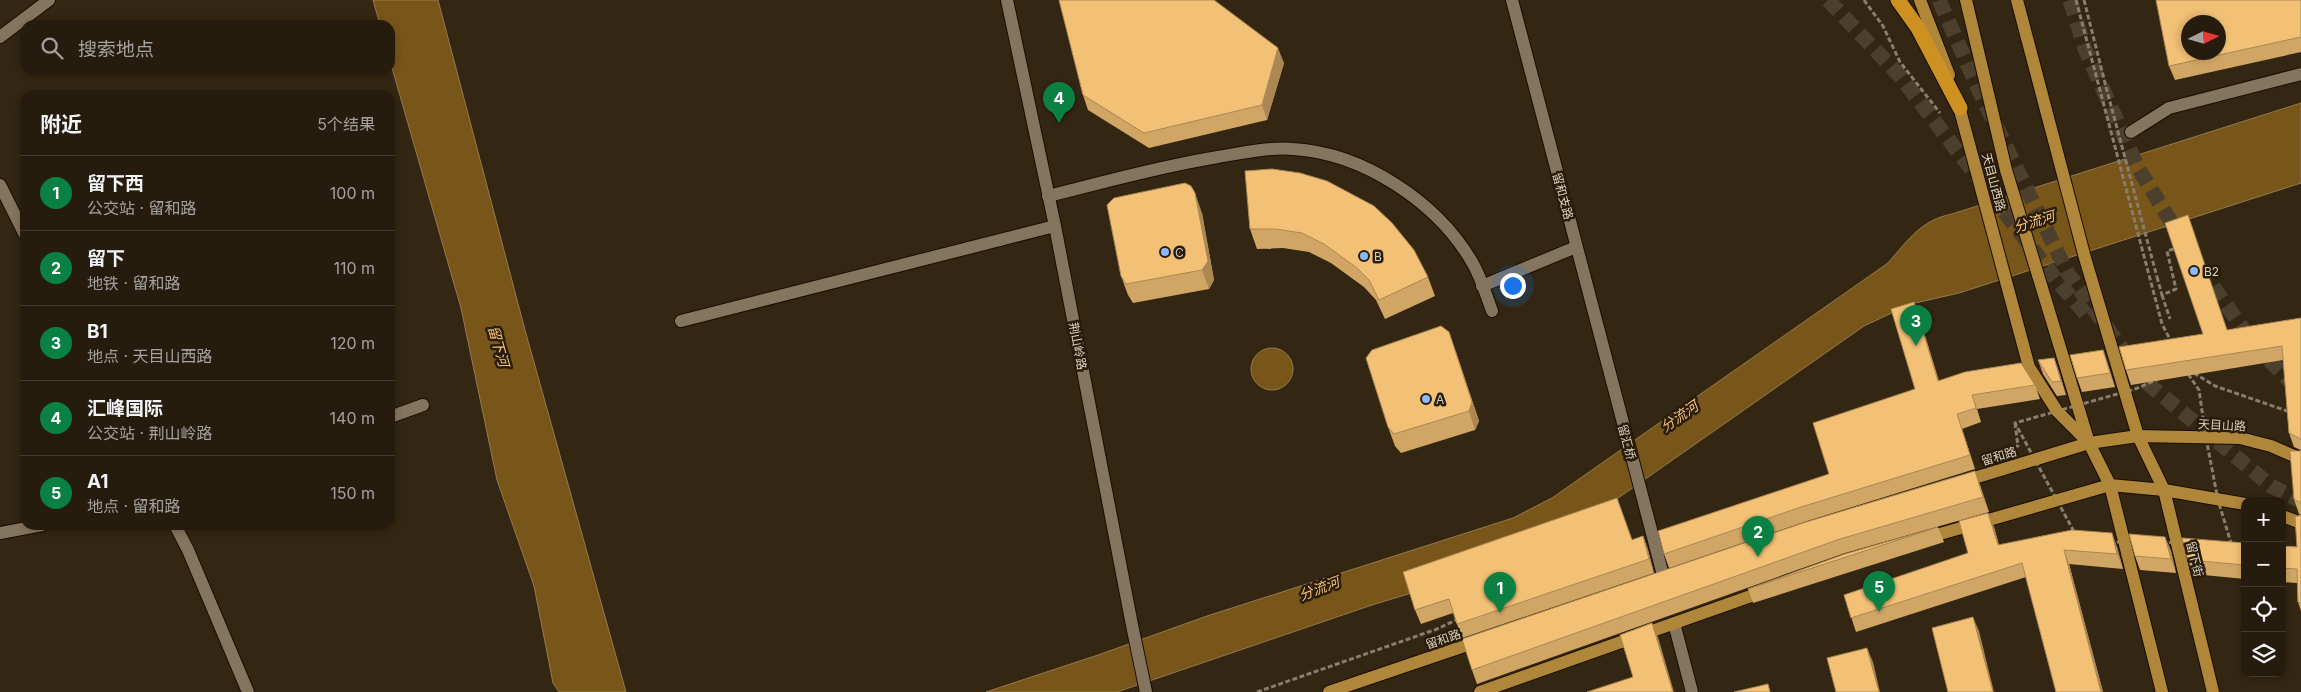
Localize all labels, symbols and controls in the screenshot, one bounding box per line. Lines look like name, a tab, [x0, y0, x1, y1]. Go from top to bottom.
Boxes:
north arrow	[2181, 15, 2226, 60]
search box	[20, 20, 395, 75]
icon: search	[38, 34, 66, 62]
text: 搜索地点	[78, 38, 154, 61]
pin: 4	[1043, 82, 1075, 123]
text: 附近	[40, 112, 82, 137]
text: 5个结果	[317, 114, 375, 134]
street label: 天目山西路	[1979, 151, 2009, 213]
street label: 留和支路	[1550, 171, 1576, 221]
text: 留下西	[87, 172, 144, 195]
text: 1	[53, 183, 59, 203]
text: 100 m	[330, 183, 375, 203]
text: 公交站 · 留和路	[87, 198, 197, 218]
water label: 分流河	[2011, 206, 2059, 235]
place label: C	[1175, 245, 1184, 260]
marker: C	[1159, 246, 1171, 258]
text: 留下	[87, 247, 125, 270]
place label: B	[1374, 249, 1382, 264]
marker: B	[1358, 250, 1370, 262]
text: 2	[51, 258, 61, 278]
text: 110 m	[333, 258, 375, 278]
place label: B2	[2204, 264, 2219, 279]
marker: B2	[2188, 265, 2200, 277]
text: 地铁 · 留和路	[87, 273, 181, 293]
your location	[1500, 273, 1526, 299]
pin: 3	[1900, 305, 1932, 346]
text: B1	[87, 320, 108, 343]
street label: 荆山岭路	[1066, 321, 1090, 371]
water label: 留下河	[485, 323, 514, 371]
text: 3	[51, 333, 61, 353]
text: 120 m	[330, 333, 375, 353]
text: 地点 · 天目山西路	[87, 346, 213, 366]
place label: A	[1436, 392, 1444, 407]
marker: A	[1420, 393, 1432, 405]
water label: 分流河	[1657, 395, 1704, 435]
text: 汇峰国际	[87, 397, 163, 420]
text: 4	[51, 408, 61, 428]
text: 140 m	[330, 408, 375, 428]
street label: 天目山路	[2198, 416, 2246, 434]
text: 公交站 · 荆山岭路	[87, 423, 213, 443]
street label: 留汇桥	[1615, 423, 1639, 461]
street label: 留和路	[1980, 444, 2018, 468]
text: A1	[87, 470, 108, 493]
text: 5	[51, 483, 61, 503]
text: 150 m	[330, 483, 375, 503]
text: 地点 · 留和路	[87, 496, 181, 516]
map controls	[2241, 497, 2286, 677]
button: +	[2241, 497, 2286, 542]
pin: 2	[1742, 516, 1774, 557]
street label: 留下街	[2183, 540, 2207, 578]
button: −	[2241, 542, 2286, 587]
water label: 分流河	[1296, 571, 1344, 603]
pin: 5	[1863, 571, 1895, 612]
pin: 1	[1484, 572, 1516, 613]
button: locate	[2241, 587, 2286, 632]
street label: 留和路	[1424, 626, 1462, 652]
button: layers	[2241, 632, 2286, 677]

